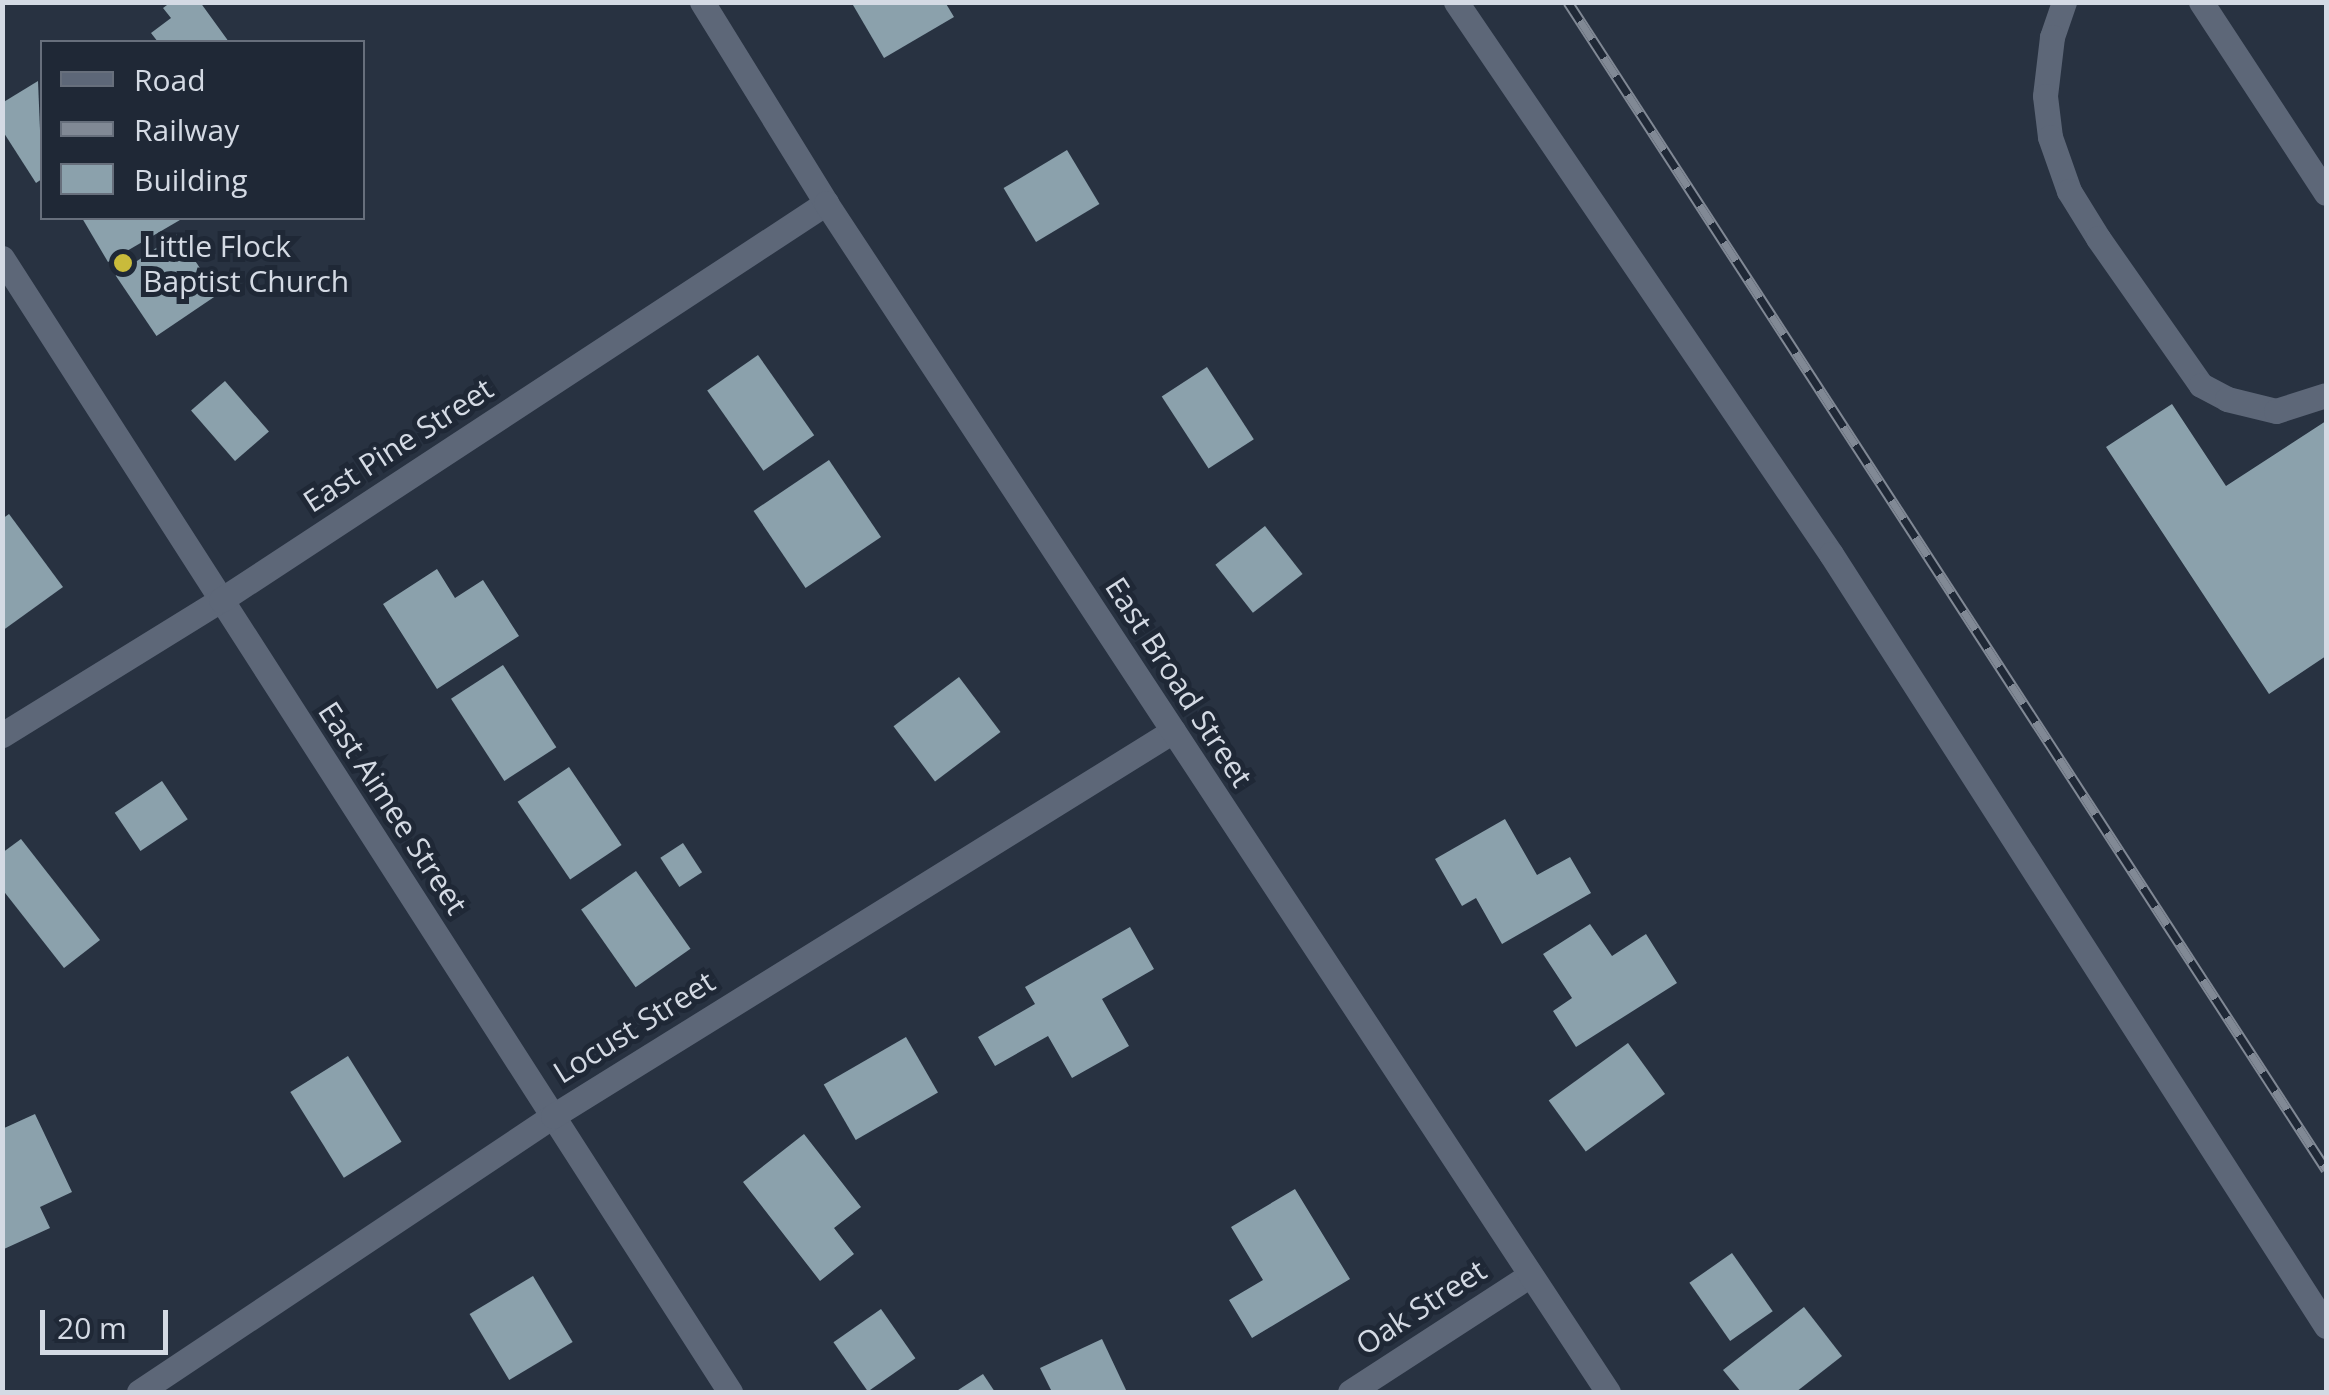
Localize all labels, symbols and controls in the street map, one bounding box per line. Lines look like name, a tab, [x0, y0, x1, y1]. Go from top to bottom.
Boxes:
legend	[40, 40, 365, 220]
text: Road	[134, 59, 206, 100]
text: Railway	[134, 109, 239, 150]
text: Building	[134, 159, 248, 200]
place label: Little Flock Baptist Church	[143, 228, 349, 298]
marker: Little Flock Baptist Church	[112, 252, 134, 274]
street label: East Pine Street	[297, 370, 499, 520]
street label: East Broad Street	[1098, 571, 1260, 793]
street label: East Aimee Street	[311, 695, 475, 921]
street label: Locust Street	[547, 963, 721, 1091]
street label: Oak Street	[1349, 1252, 1493, 1362]
scale bar	[45, 1290, 172, 1352]
text: 20 m	[57, 1307, 127, 1348]

